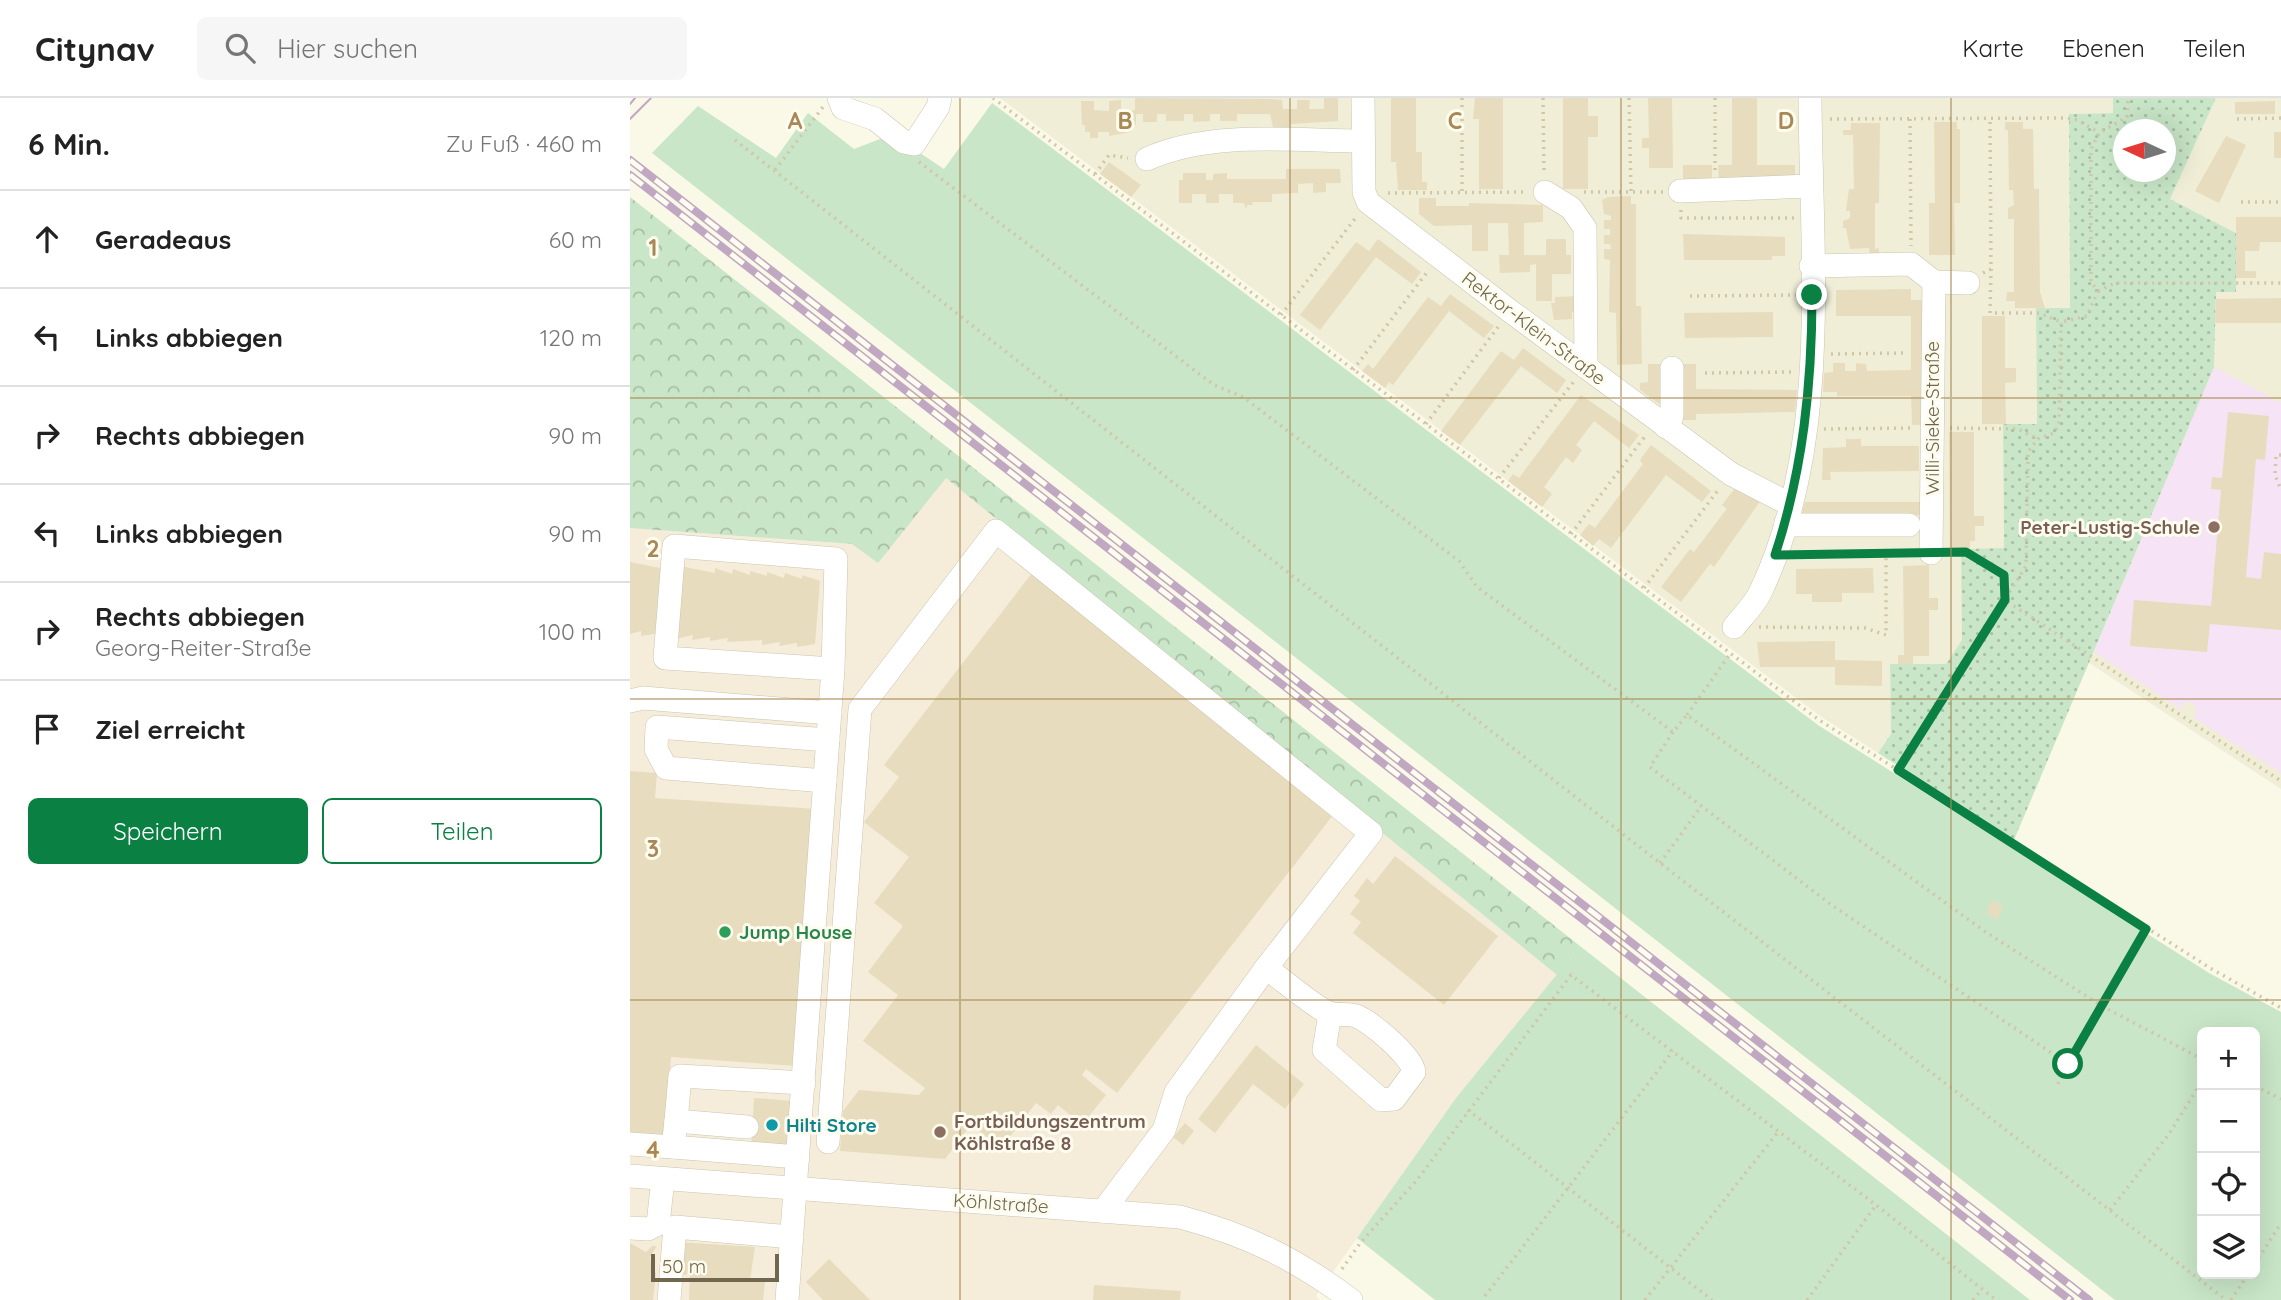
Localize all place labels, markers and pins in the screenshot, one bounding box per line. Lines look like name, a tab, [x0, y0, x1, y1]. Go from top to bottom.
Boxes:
place label: Peter-Lustig-Schule	[2020, 515, 2200, 539]
marker: Peter-Lustig-Schule	[2206, 519, 2222, 535]
place label: Jump House	[739, 920, 852, 944]
marker: Jump House	[717, 924, 733, 940]
place label: Fortbildungszentrum Köhlstraße 8	[954, 1109, 1146, 1155]
place label: Hilti Store	[786, 1113, 877, 1137]
marker: Hilti Store	[764, 1117, 780, 1133]
marker: Fortbildungszentrum Köhlstraße 8	[932, 1124, 948, 1140]

